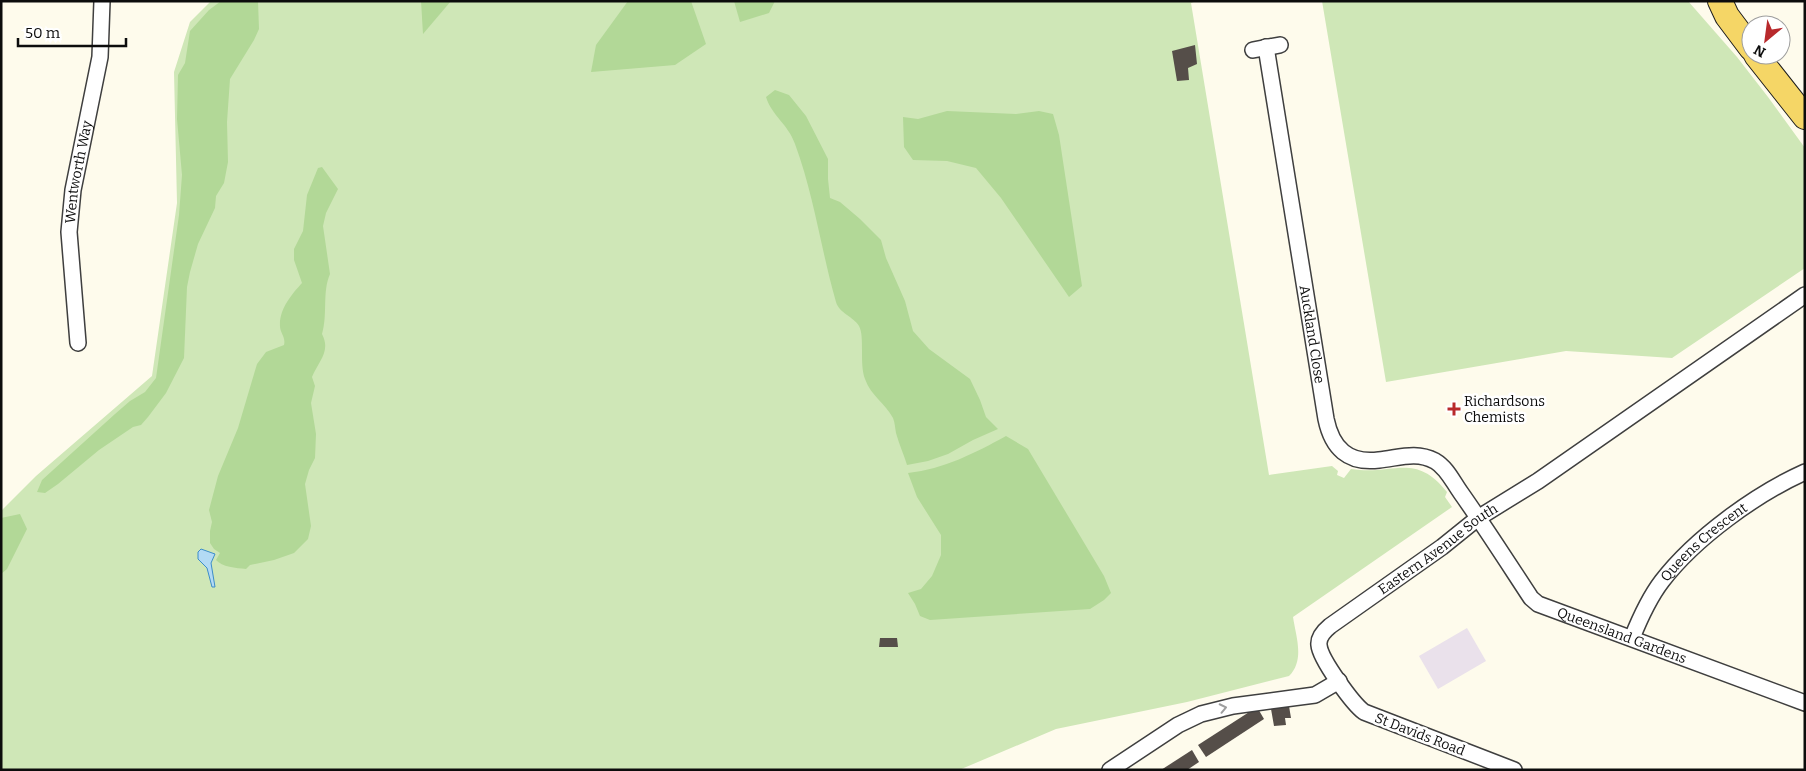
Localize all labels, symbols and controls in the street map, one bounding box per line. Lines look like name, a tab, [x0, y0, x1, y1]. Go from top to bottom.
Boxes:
scale bar	[18, 15, 125, 47]
north arrow	[1741, 15, 1791, 65]
text: 50 m	[25, 24, 61, 42]
text: N	[1751, 41, 1769, 61]
street label: Wentworth Way	[62, 119, 96, 224]
street label: Auckland Close	[1296, 284, 1328, 385]
place label: Richardsons Chemists	[1464, 393, 1545, 426]
marker: Richardsons Chemists	[1448, 403, 1460, 415]
street label: Queens Crescent	[1657, 499, 1750, 585]
street label: Eastern Avenue South	[1375, 500, 1501, 598]
street label: Queensland Gardens	[1555, 604, 1689, 667]
one-way arrow	[1219, 703, 1228, 713]
street label: St Davids Road	[1372, 709, 1467, 759]

